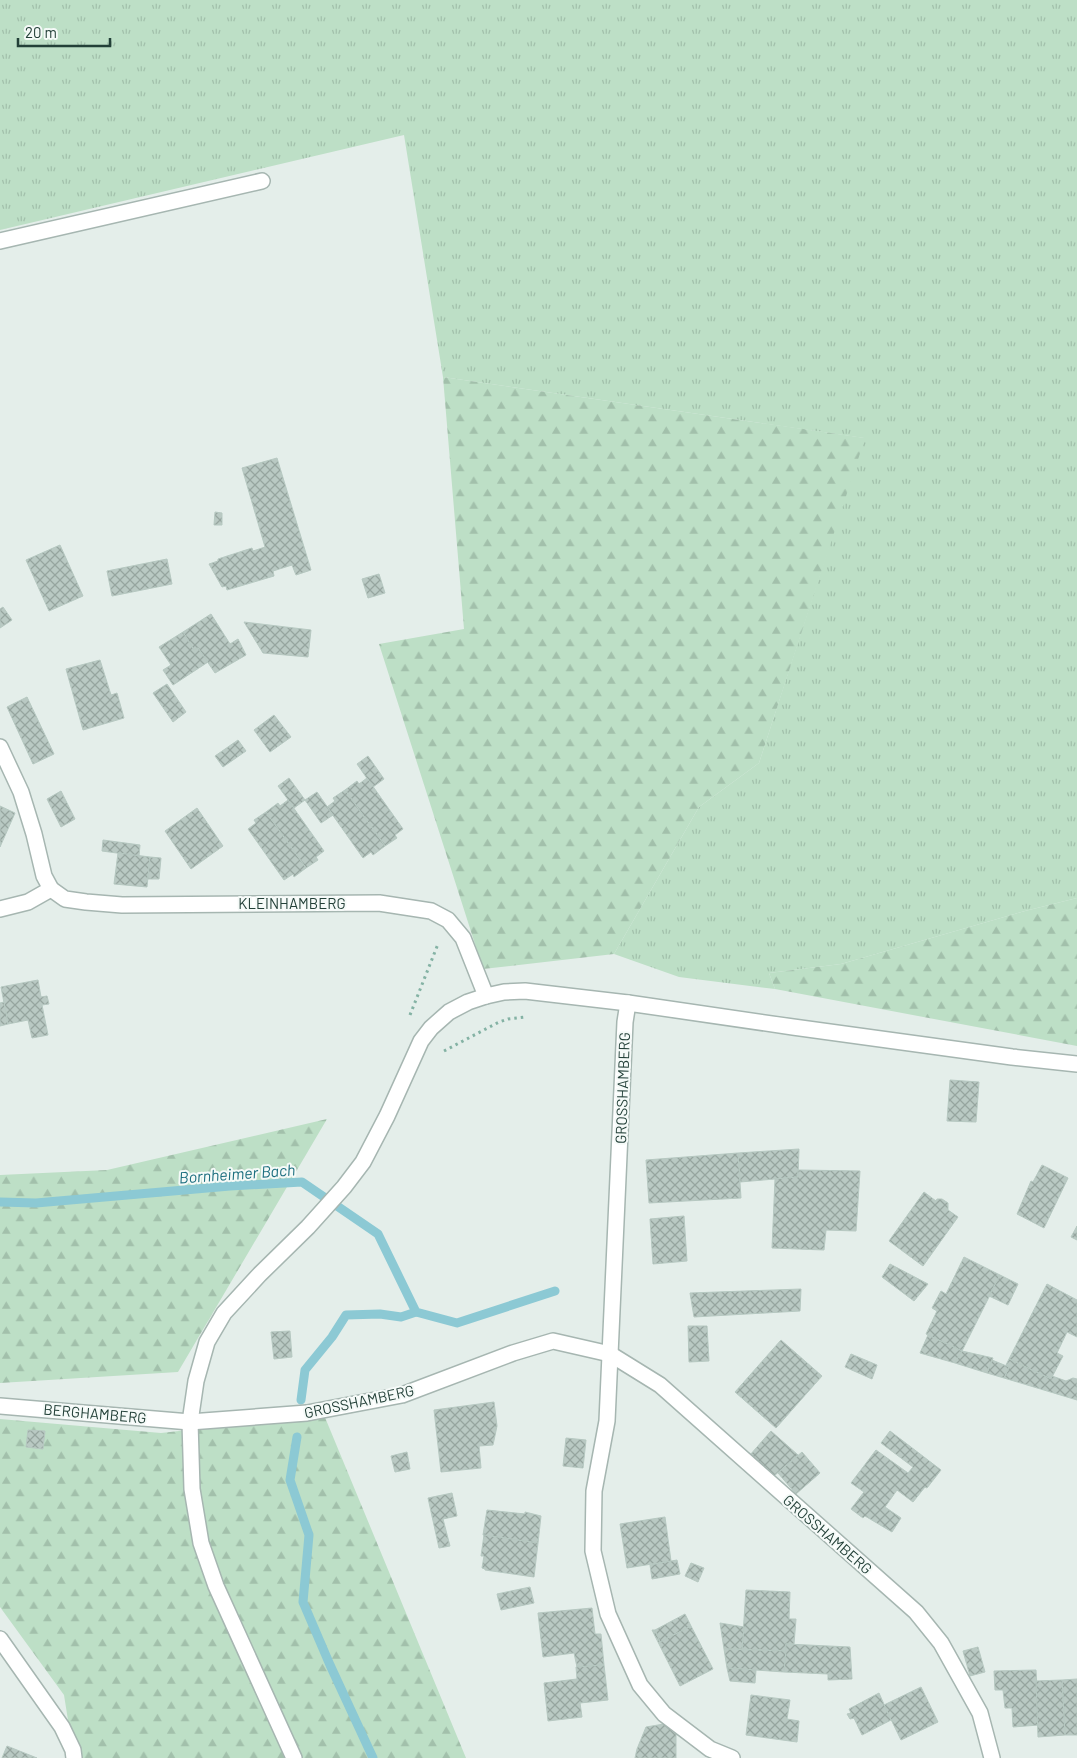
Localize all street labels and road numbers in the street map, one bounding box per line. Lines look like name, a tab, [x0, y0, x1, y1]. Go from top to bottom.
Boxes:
street label: KLEINHAMBERG	[238, 894, 346, 912]
street label: GROSSHAMBERG	[611, 1032, 633, 1144]
street label: GROSSHAMBERG	[302, 1381, 416, 1421]
street label: BERGHAMBERG	[43, 1400, 147, 1426]
street label: GROSSHAMBERG	[780, 1491, 876, 1577]

